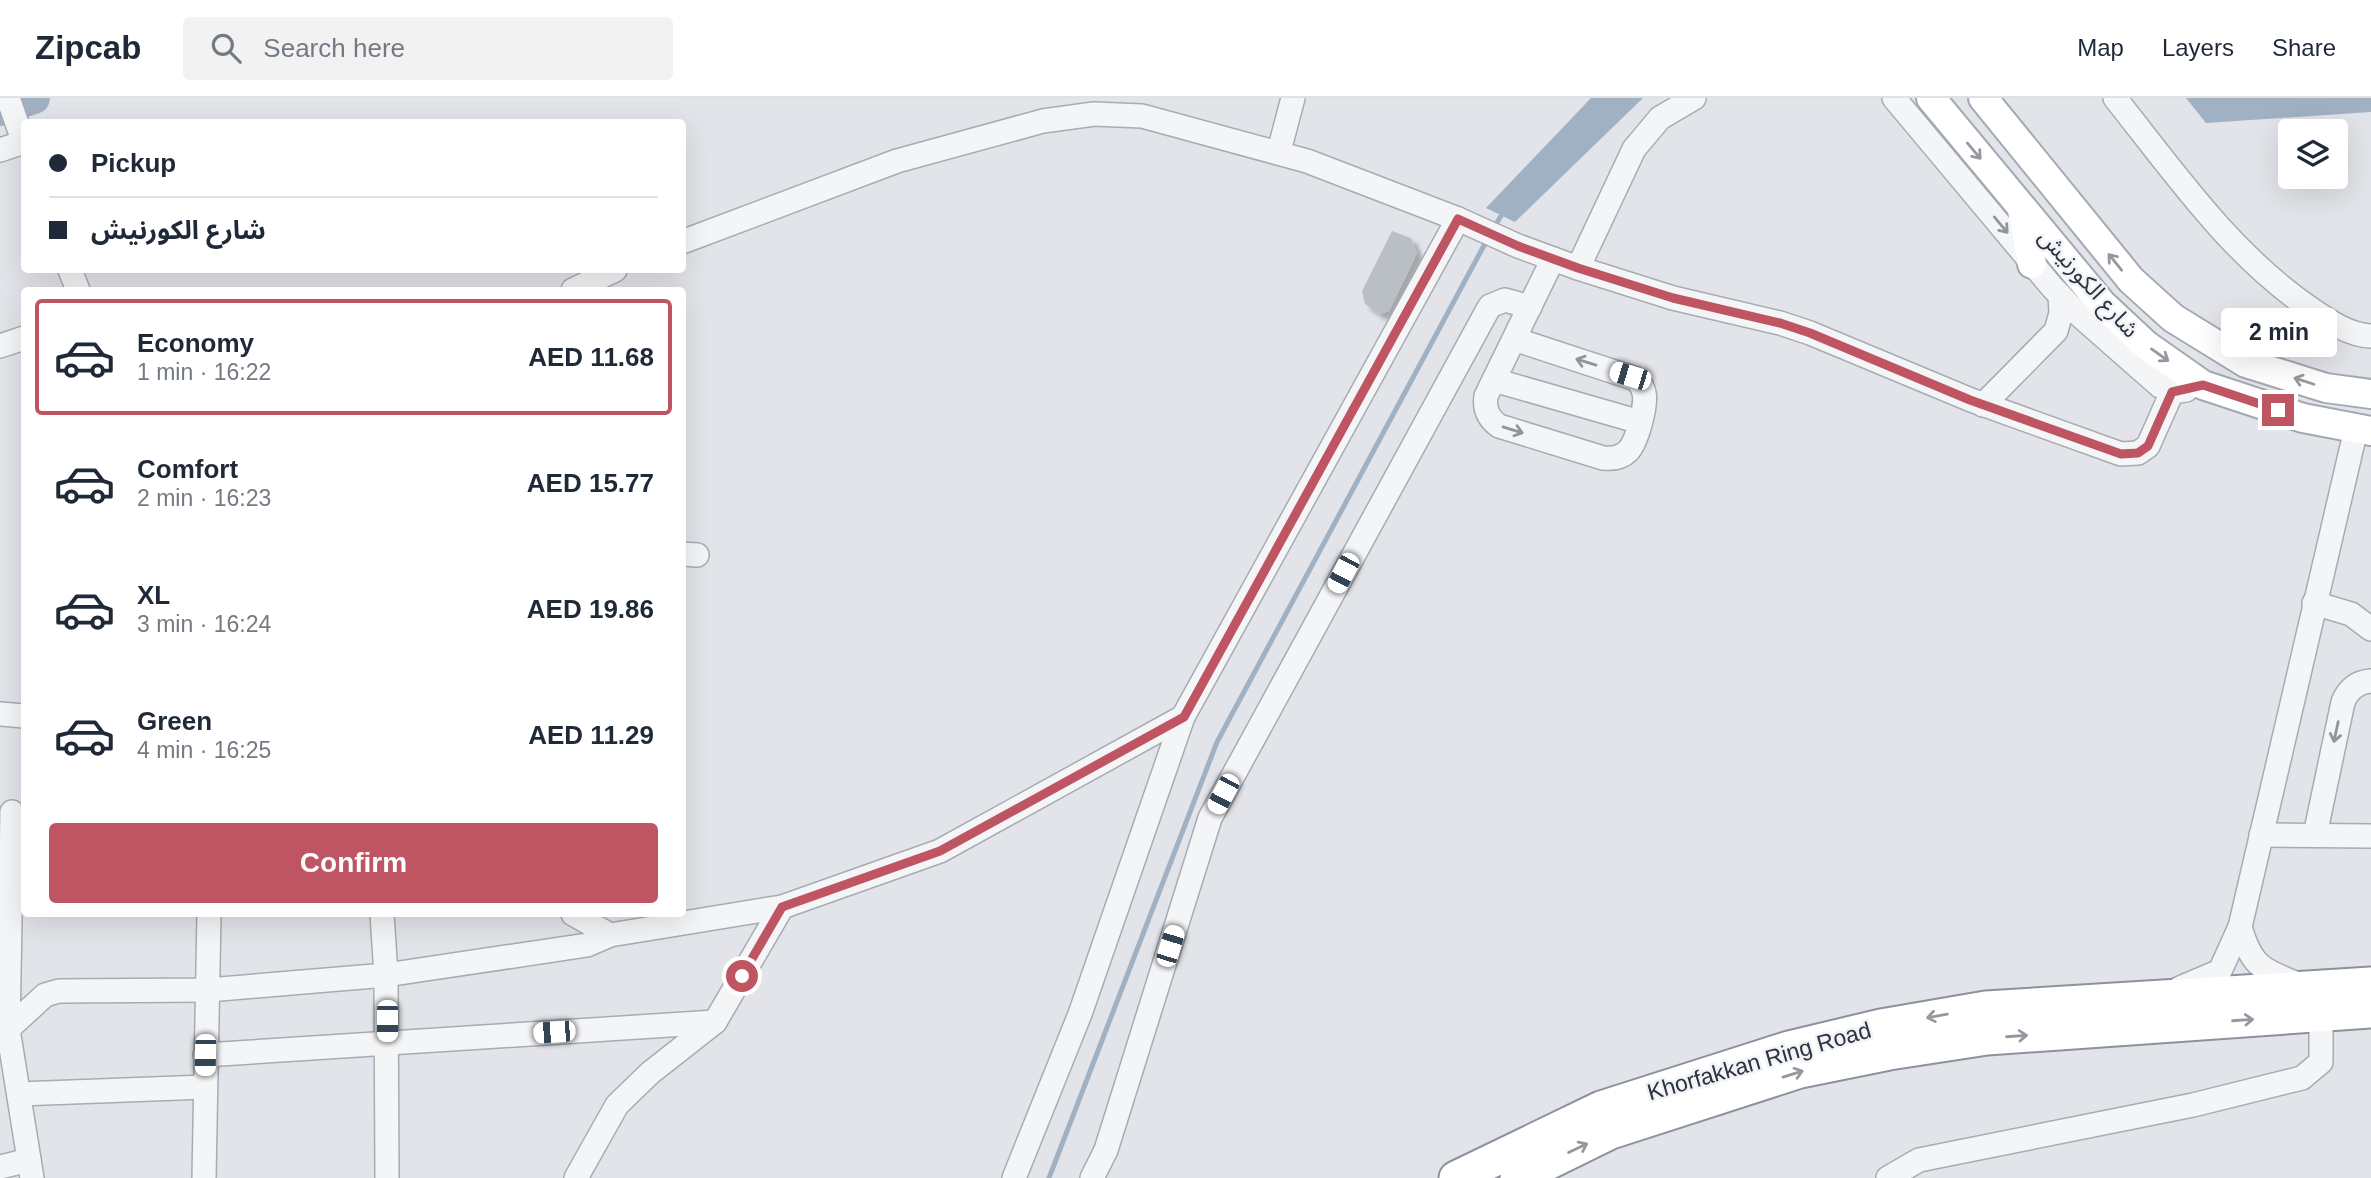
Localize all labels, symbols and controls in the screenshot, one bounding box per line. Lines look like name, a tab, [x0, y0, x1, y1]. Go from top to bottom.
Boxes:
search box	[183, 17, 673, 80]
text: Zipcab	[35, 29, 141, 66]
icon: search	[207, 29, 245, 67]
text: Search here	[263, 33, 405, 63]
text: Map	[2077, 34, 2124, 61]
text: Layers	[2162, 34, 2234, 61]
text: Share	[2272, 34, 2336, 61]
map controls	[2278, 119, 2348, 189]
button: layers	[2278, 119, 2348, 189]
one-way arrow	[1966, 142, 1982, 160]
text: Pickup	[91, 148, 176, 178]
text: شارع الكورنيش	[91, 215, 266, 245]
one-way arrow	[1993, 216, 2009, 234]
street label: شارع الكورنيش	[2031, 223, 2144, 345]
one-way arrow	[2108, 253, 2123, 271]
callout: 2 min	[2220, 308, 2336, 358]
text: 2 min	[2249, 319, 2309, 345]
icon: car	[53, 326, 116, 389]
text: Economy	[137, 328, 254, 358]
text: AED 11.68	[528, 342, 654, 372]
one-way arrow	[2150, 348, 2169, 362]
one-way arrow	[1576, 354, 1598, 367]
text: 1 min · 16:22	[137, 359, 271, 385]
car	[1607, 360, 1654, 392]
one-way arrow	[2294, 374, 2316, 387]
route end	[2262, 394, 2294, 426]
one-way arrow	[1502, 424, 1524, 437]
icon: car	[53, 452, 116, 515]
text: Comfort	[137, 454, 238, 484]
text: AED 15.77	[527, 468, 654, 498]
text: 2 min · 16:23	[137, 485, 271, 511]
car	[1324, 550, 1363, 596]
icon: car	[53, 578, 116, 641]
text: XL	[137, 580, 170, 610]
text: AED 19.86	[527, 594, 654, 624]
text: 3 min · 16:24	[137, 611, 271, 637]
icon: car	[53, 704, 116, 767]
text: Green	[137, 706, 212, 736]
text: AED 11.29	[528, 720, 654, 750]
one-way arrow	[2329, 720, 2343, 743]
text: 4 min · 16:25	[137, 737, 271, 763]
car	[1204, 771, 1243, 817]
button: Confirm	[49, 823, 658, 903]
car	[1154, 923, 1187, 969]
route start	[726, 960, 758, 992]
car	[377, 1000, 398, 1042]
one-way arrow	[1926, 1010, 1949, 1023]
one-way arrow	[2232, 1013, 2255, 1026]
street label: Khorfakkan Ring Road	[1644, 1017, 1874, 1105]
car	[533, 1020, 576, 1044]
one-way arrow	[2005, 1029, 2027, 1042]
car	[195, 1034, 216, 1076]
one-way arrow	[1781, 1066, 1803, 1079]
one-way arrow	[1567, 1141, 1588, 1155]

